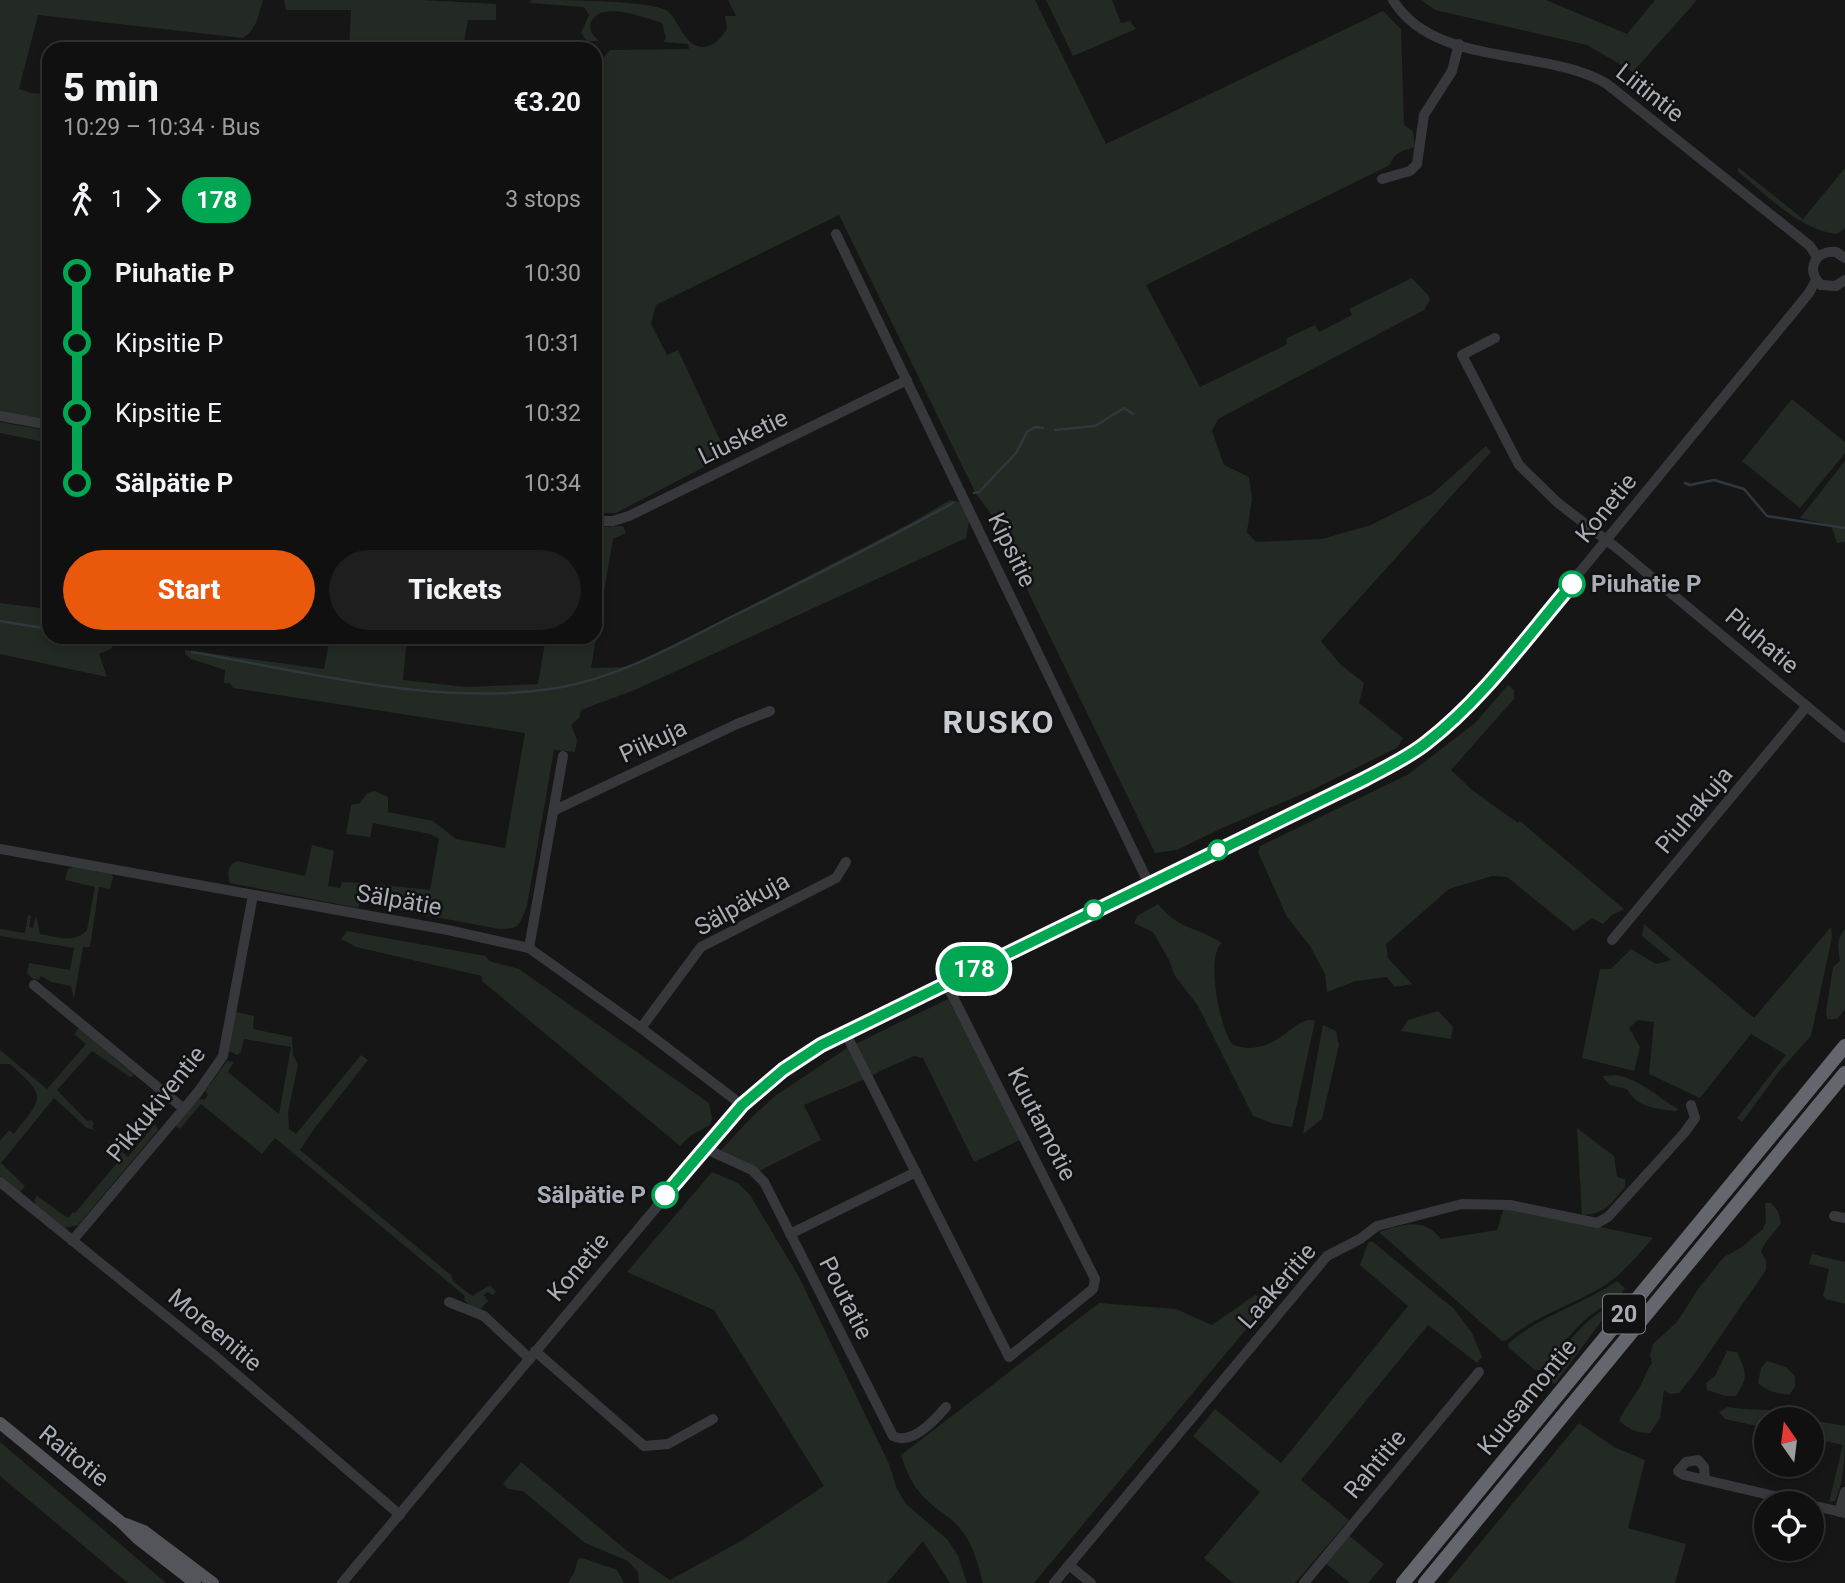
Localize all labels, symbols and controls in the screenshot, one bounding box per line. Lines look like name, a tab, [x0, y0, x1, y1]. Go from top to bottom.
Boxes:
street label: Liitintie	[1611, 58, 1689, 128]
text: 5 min	[63, 66, 159, 110]
text: €3.20	[514, 87, 581, 117]
text: 10:29 – 10:34 · Bus	[63, 114, 260, 141]
icon: walk	[63, 181, 101, 219]
icon: forward	[134, 181, 172, 219]
text: 1	[111, 186, 124, 213]
text: 178	[196, 186, 237, 214]
text: 3 stops	[505, 186, 581, 213]
text: Piuhatie P	[115, 258, 235, 288]
text: 10:30	[524, 260, 581, 287]
text: Kipsitie P	[115, 328, 223, 358]
text: 10:31	[524, 330, 581, 357]
text: Kipsitie E	[115, 398, 222, 428]
text: 10:32	[524, 400, 581, 427]
street label: Liusketie	[694, 403, 792, 471]
text: Sälpätie P	[115, 468, 233, 498]
street label: Konetie	[1570, 468, 1642, 548]
text: 10:34	[524, 470, 581, 497]
street label: Kipsitie	[982, 508, 1042, 592]
button: Start	[63, 550, 315, 630]
button: Tickets	[329, 550, 581, 630]
place label: Piuhatie P	[1591, 570, 1701, 598]
marker: Piuhatie P	[1559, 571, 1585, 597]
street label: Piuhatie	[1720, 602, 1804, 680]
district label: RUSKO	[942, 703, 1056, 741]
street label: Piikuja	[615, 713, 691, 769]
street label: Piuhakuja	[1650, 761, 1738, 859]
unlabelled marker	[1208, 840, 1228, 860]
street label: Sälpäkuja	[690, 867, 794, 941]
street label: Sälpätie	[354, 879, 444, 921]
unlabelled marker	[1084, 900, 1104, 920]
line badge: 178	[934, 946, 1014, 992]
text: 178	[953, 955, 995, 983]
street label: Pikkukiventie	[101, 1041, 211, 1167]
street label: Kuutamotie	[1002, 1063, 1082, 1185]
place label: Sälpätie P	[537, 1181, 646, 1209]
marker: Sälpätie P	[652, 1182, 678, 1208]
street label: Konetie	[541, 1227, 615, 1307]
street label: Laakeritie	[1232, 1238, 1322, 1334]
street label: Poutatie	[813, 1252, 879, 1344]
street label: Moreenitie	[163, 1283, 267, 1377]
road number: 20	[1603, 1294, 1645, 1334]
street label: Kuusamontie	[1472, 1333, 1582, 1461]
north arrow	[1754, 1407, 1824, 1477]
map controls	[1754, 1407, 1824, 1561]
street label: Raitotie	[34, 1420, 114, 1492]
street label: Rahtitie	[1338, 1424, 1412, 1504]
button: locate	[1754, 1491, 1824, 1561]

